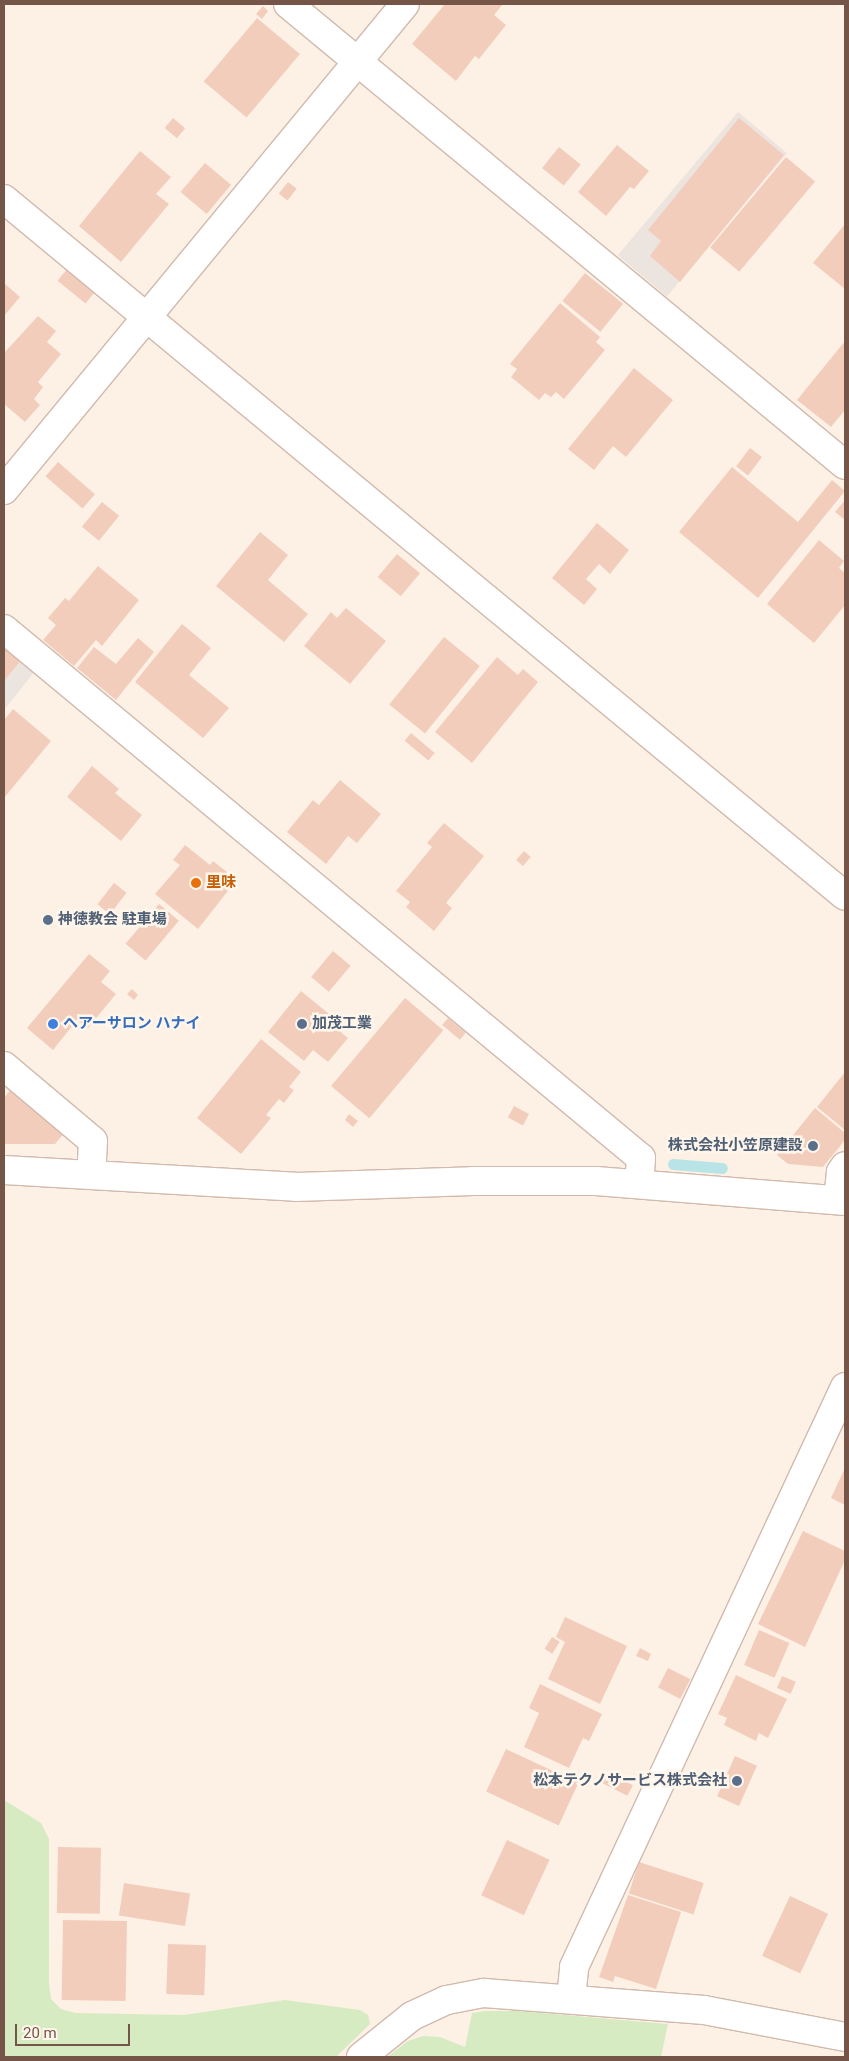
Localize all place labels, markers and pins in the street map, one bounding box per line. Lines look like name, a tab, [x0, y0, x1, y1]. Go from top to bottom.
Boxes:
place label: 里味	[206, 874, 236, 892]
marker: 里味	[190, 877, 202, 889]
place label: 神徳教会 駐車場	[58, 911, 167, 929]
marker: 神徳教会 駐車場	[42, 914, 54, 926]
place label: ヘアーサロン ハナイ	[63, 1015, 201, 1033]
place label: 加茂工業	[312, 1015, 372, 1033]
marker: ヘアーサロン ハナイ	[47, 1018, 59, 1030]
marker: 加茂工業	[296, 1018, 308, 1030]
place label: 株式会社小笠原建設	[668, 1137, 803, 1155]
marker: 株式会社小笠原建設	[807, 1140, 819, 1152]
place label: 松本テクノサービス株式会社	[532, 1772, 727, 1790]
marker: 松本テクノサービス株式会社	[731, 1775, 743, 1787]

